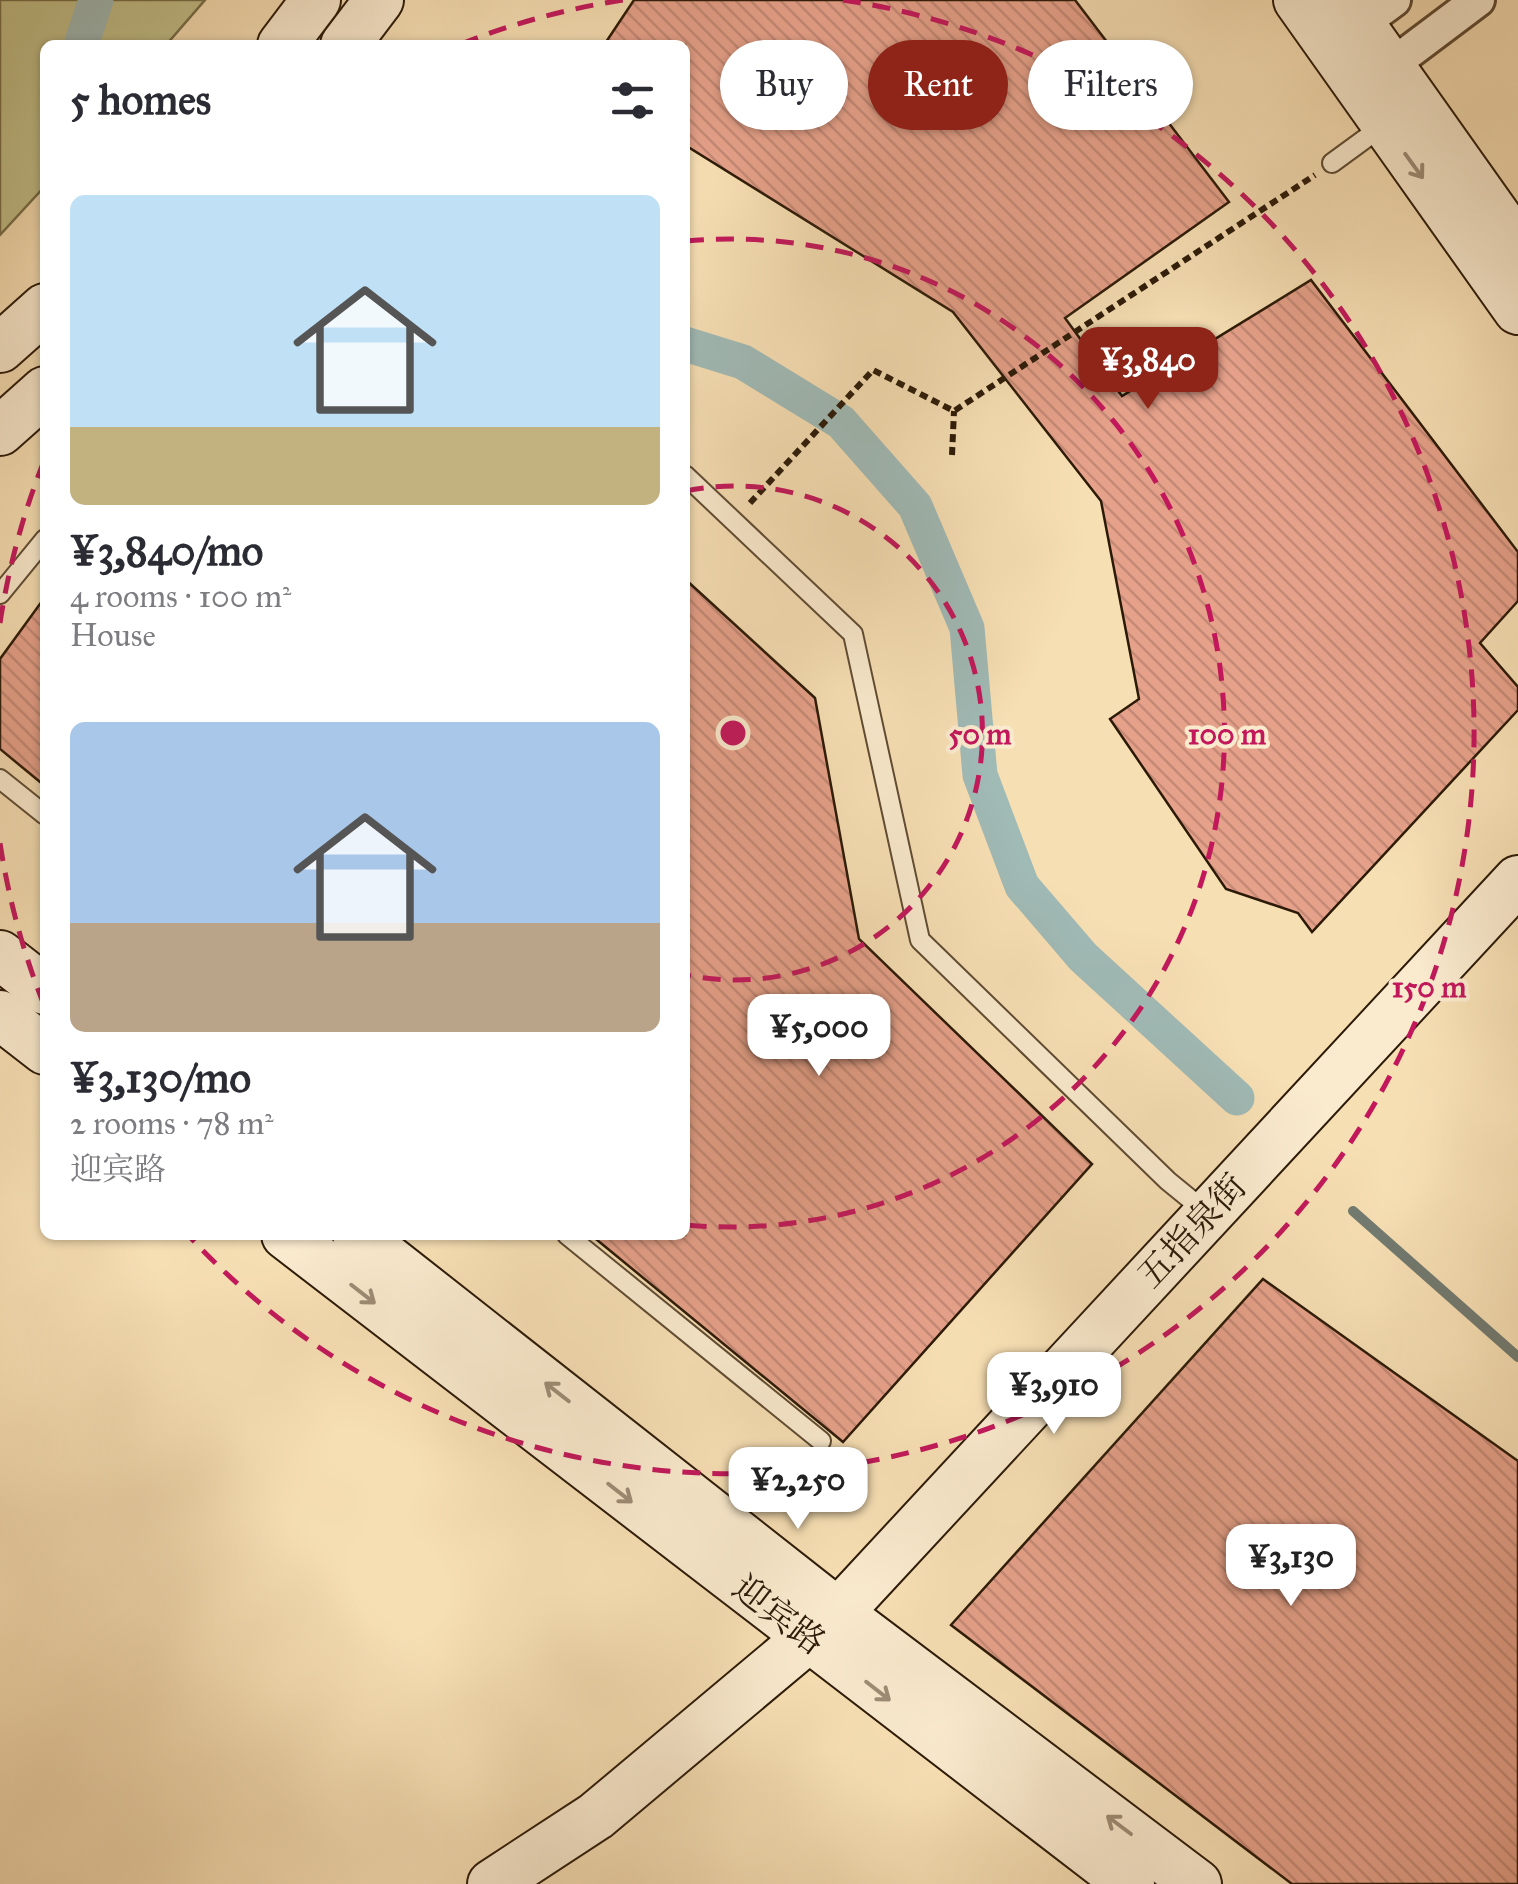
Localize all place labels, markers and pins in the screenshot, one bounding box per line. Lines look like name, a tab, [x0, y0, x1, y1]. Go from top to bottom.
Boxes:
pin: ¥3,840	[1067, 327, 1229, 412]
centre of rings	[715, 715, 751, 751]
pin: ¥5,000	[738, 994, 900, 1079]
pin: ¥3,910	[973, 1352, 1135, 1437]
pin: ¥2,250	[717, 1447, 879, 1532]
pin: ¥3,130	[1210, 1524, 1372, 1609]

